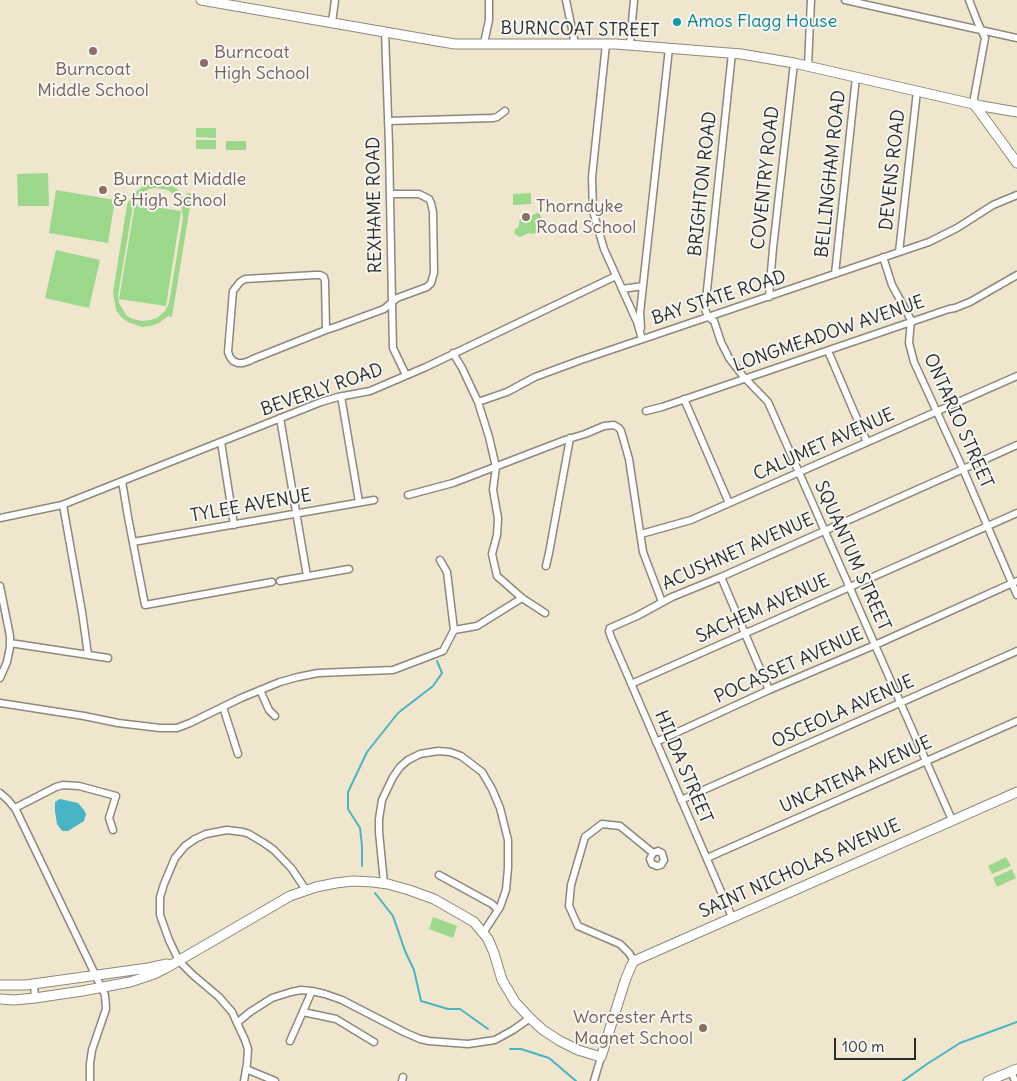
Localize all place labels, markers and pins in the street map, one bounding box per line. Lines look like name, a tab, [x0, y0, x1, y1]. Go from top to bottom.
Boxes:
place label: Amos Flagg House	[687, 11, 837, 33]
marker: Amos Flagg House	[671, 16, 683, 28]
place label: Burncoat High School	[214, 42, 309, 84]
marker: Burncoat Middle School	[87, 45, 99, 57]
marker: Burncoat High School	[198, 57, 210, 69]
place label: Burncoat Middle School	[37, 59, 149, 102]
place label: Burncoat Middle & High School	[113, 169, 246, 212]
marker: Burncoat Middle & High School	[97, 184, 109, 196]
place label: Thorndyke Road School	[536, 196, 636, 238]
marker: Thorndyke Road School	[520, 211, 532, 223]
place label: Worcester Arts Magnet School	[573, 1007, 693, 1050]
marker: Worcester Arts Magnet School	[697, 1022, 709, 1034]

